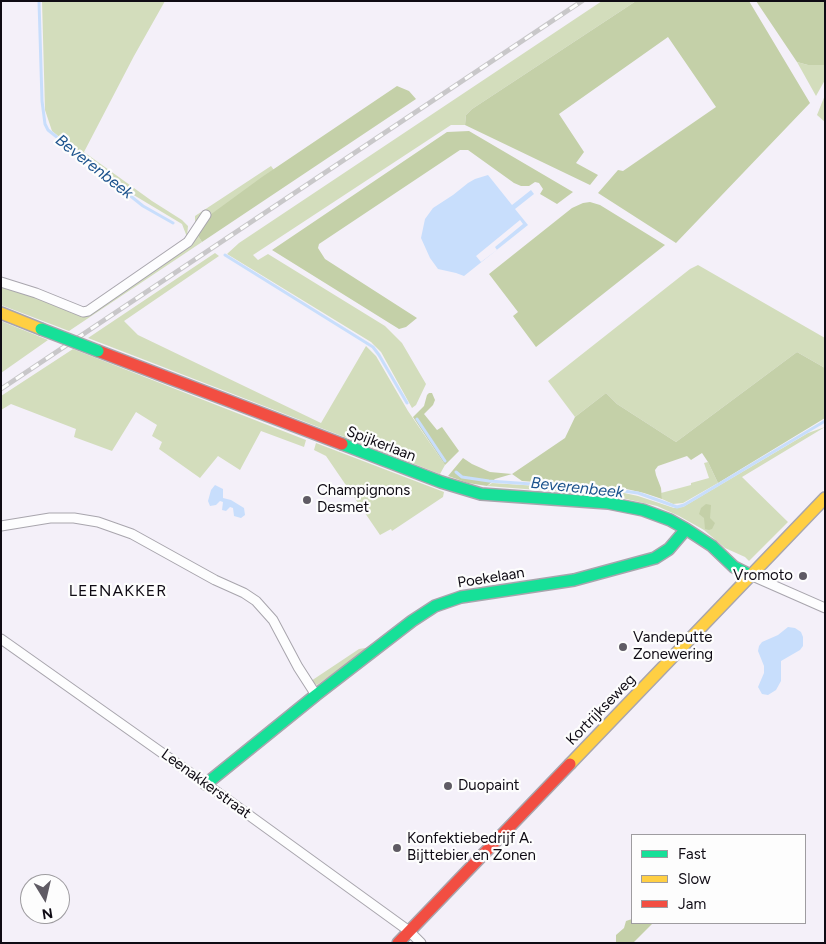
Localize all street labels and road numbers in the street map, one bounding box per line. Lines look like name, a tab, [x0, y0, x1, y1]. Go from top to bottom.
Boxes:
street label: Spijkerlaan	[344, 423, 418, 465]
street label: Poekelaan	[456, 564, 526, 592]
street label: Kortrijkseweg	[563, 671, 639, 749]
street label: Leenakkerstraat	[158, 745, 254, 823]

